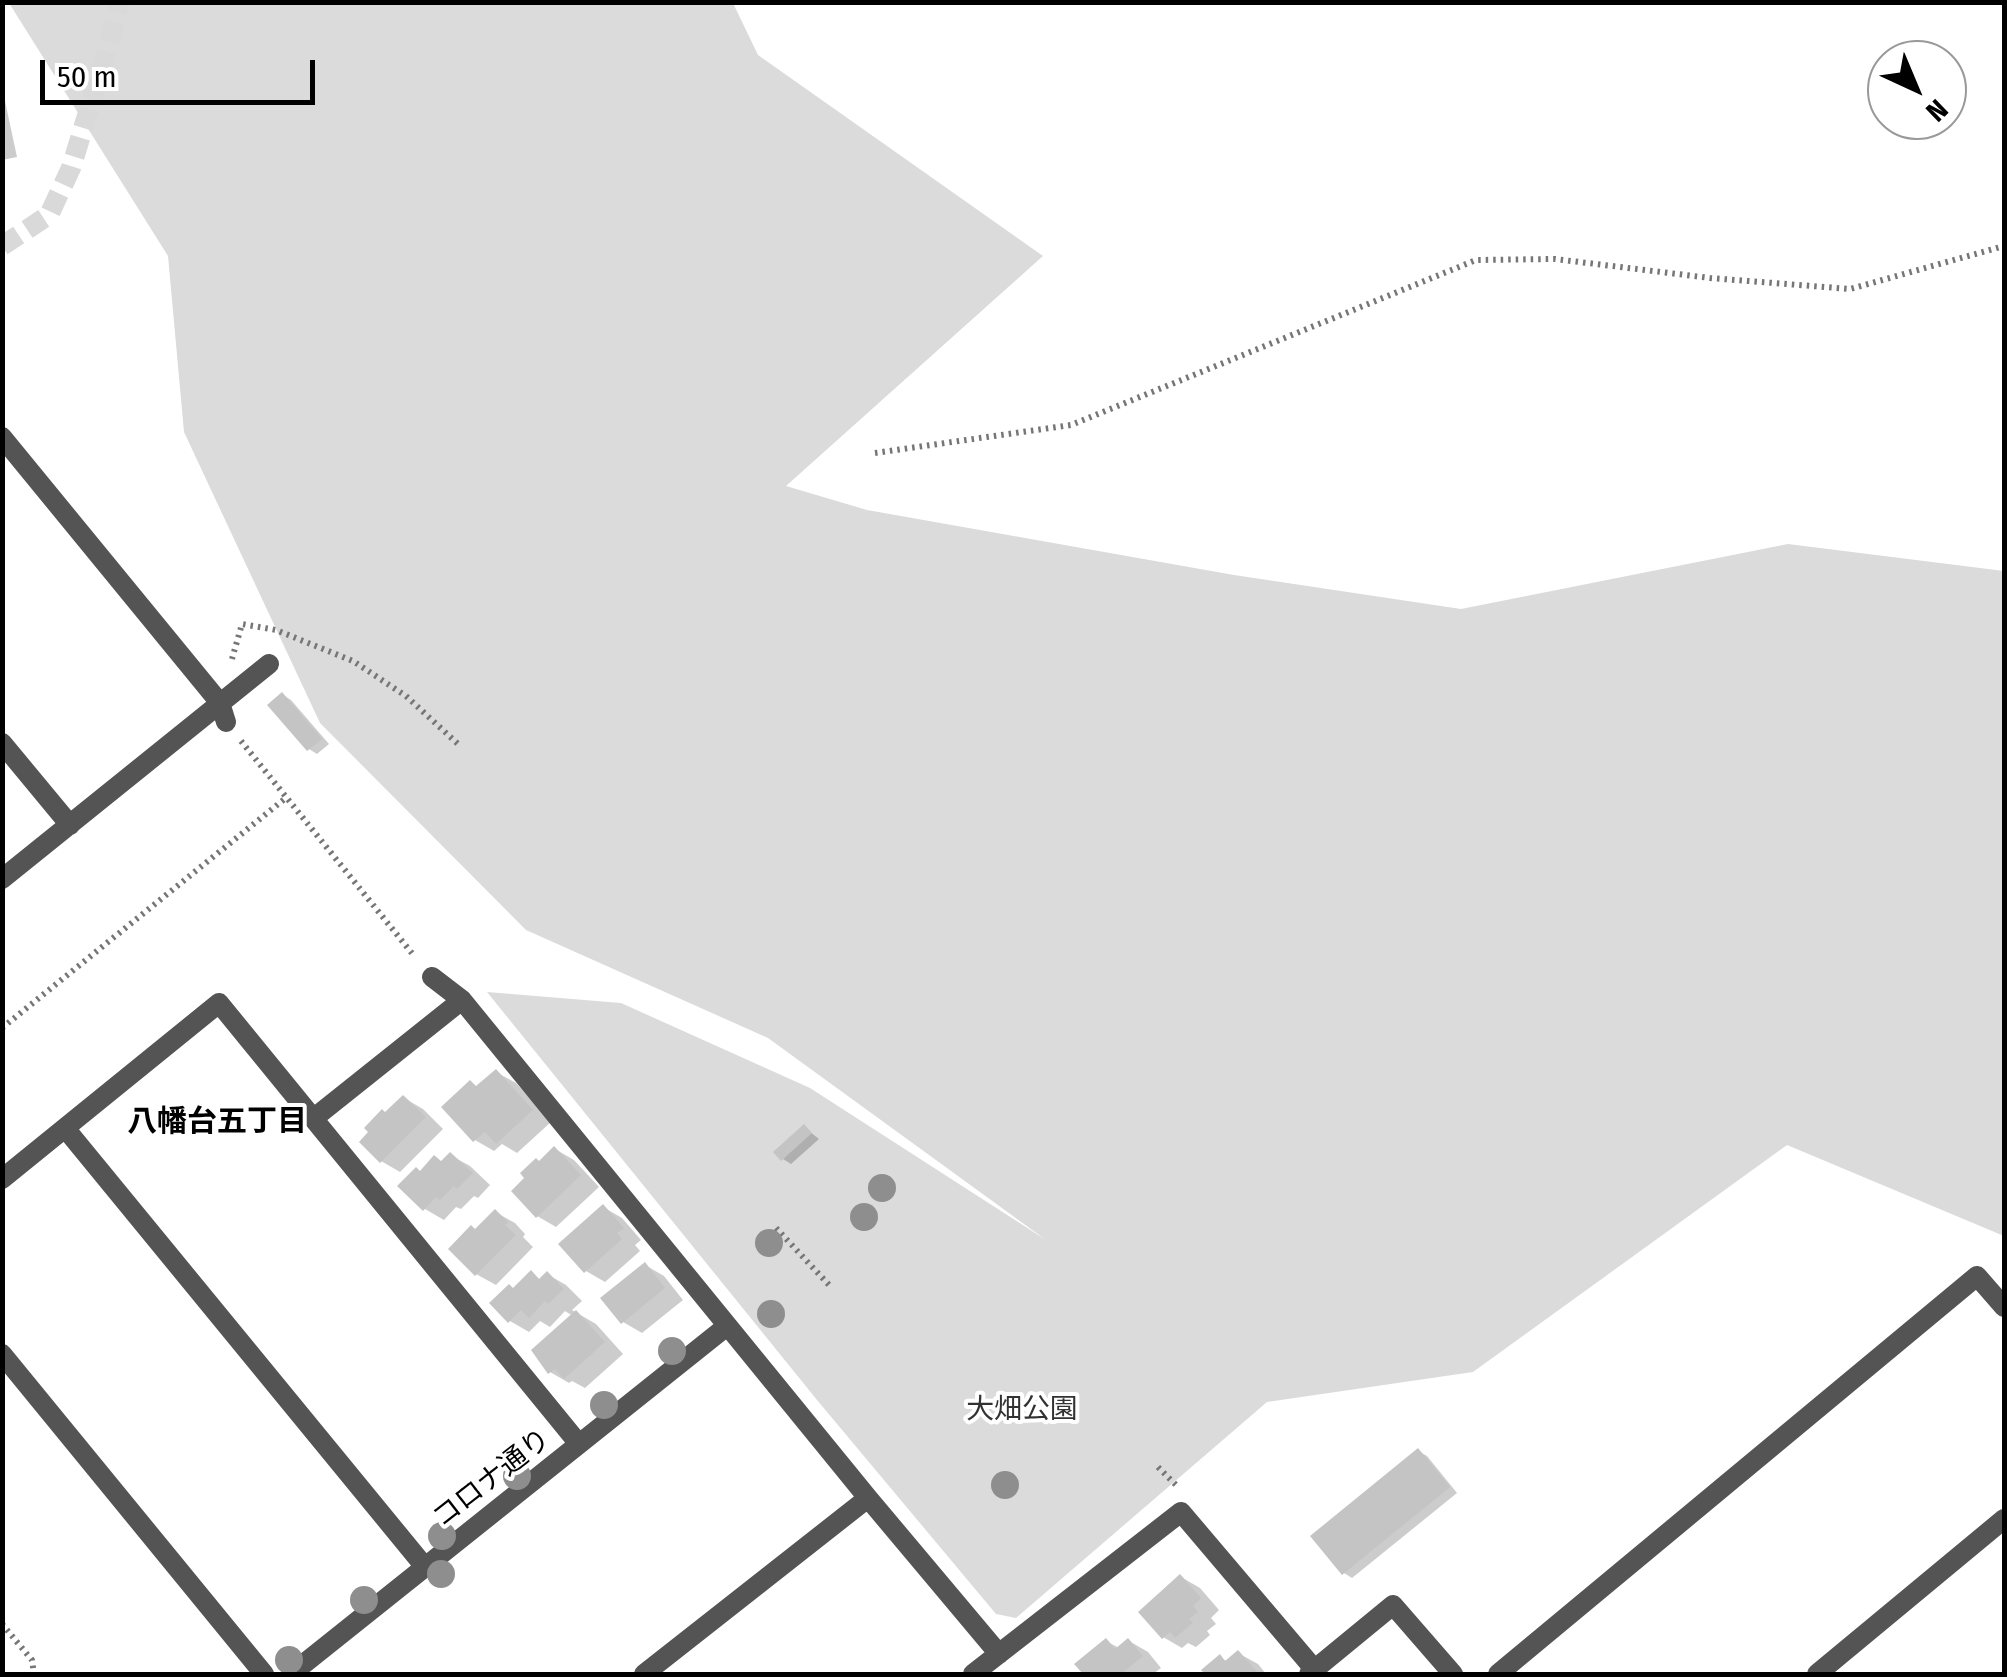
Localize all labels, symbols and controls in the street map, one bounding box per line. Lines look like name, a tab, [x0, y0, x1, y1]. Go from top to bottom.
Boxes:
scale bar	[45, 40, 320, 102]
north arrow	[1867, 40, 1967, 140]
text: 50 m	[57, 59, 117, 95]
text: N	[1919, 93, 1954, 128]
district label: 八幡台五丁目	[127, 1105, 307, 1141]
park label: 大畑公園	[966, 1393, 1078, 1427]
street label: コロナ通り	[426, 1423, 558, 1535]

